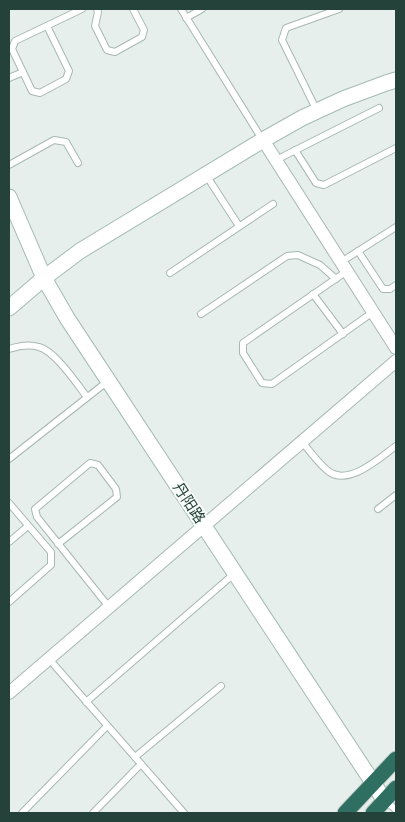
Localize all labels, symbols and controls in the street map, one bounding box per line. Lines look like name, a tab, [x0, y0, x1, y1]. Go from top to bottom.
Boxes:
street label: 丹阳路	[169, 479, 209, 527]

